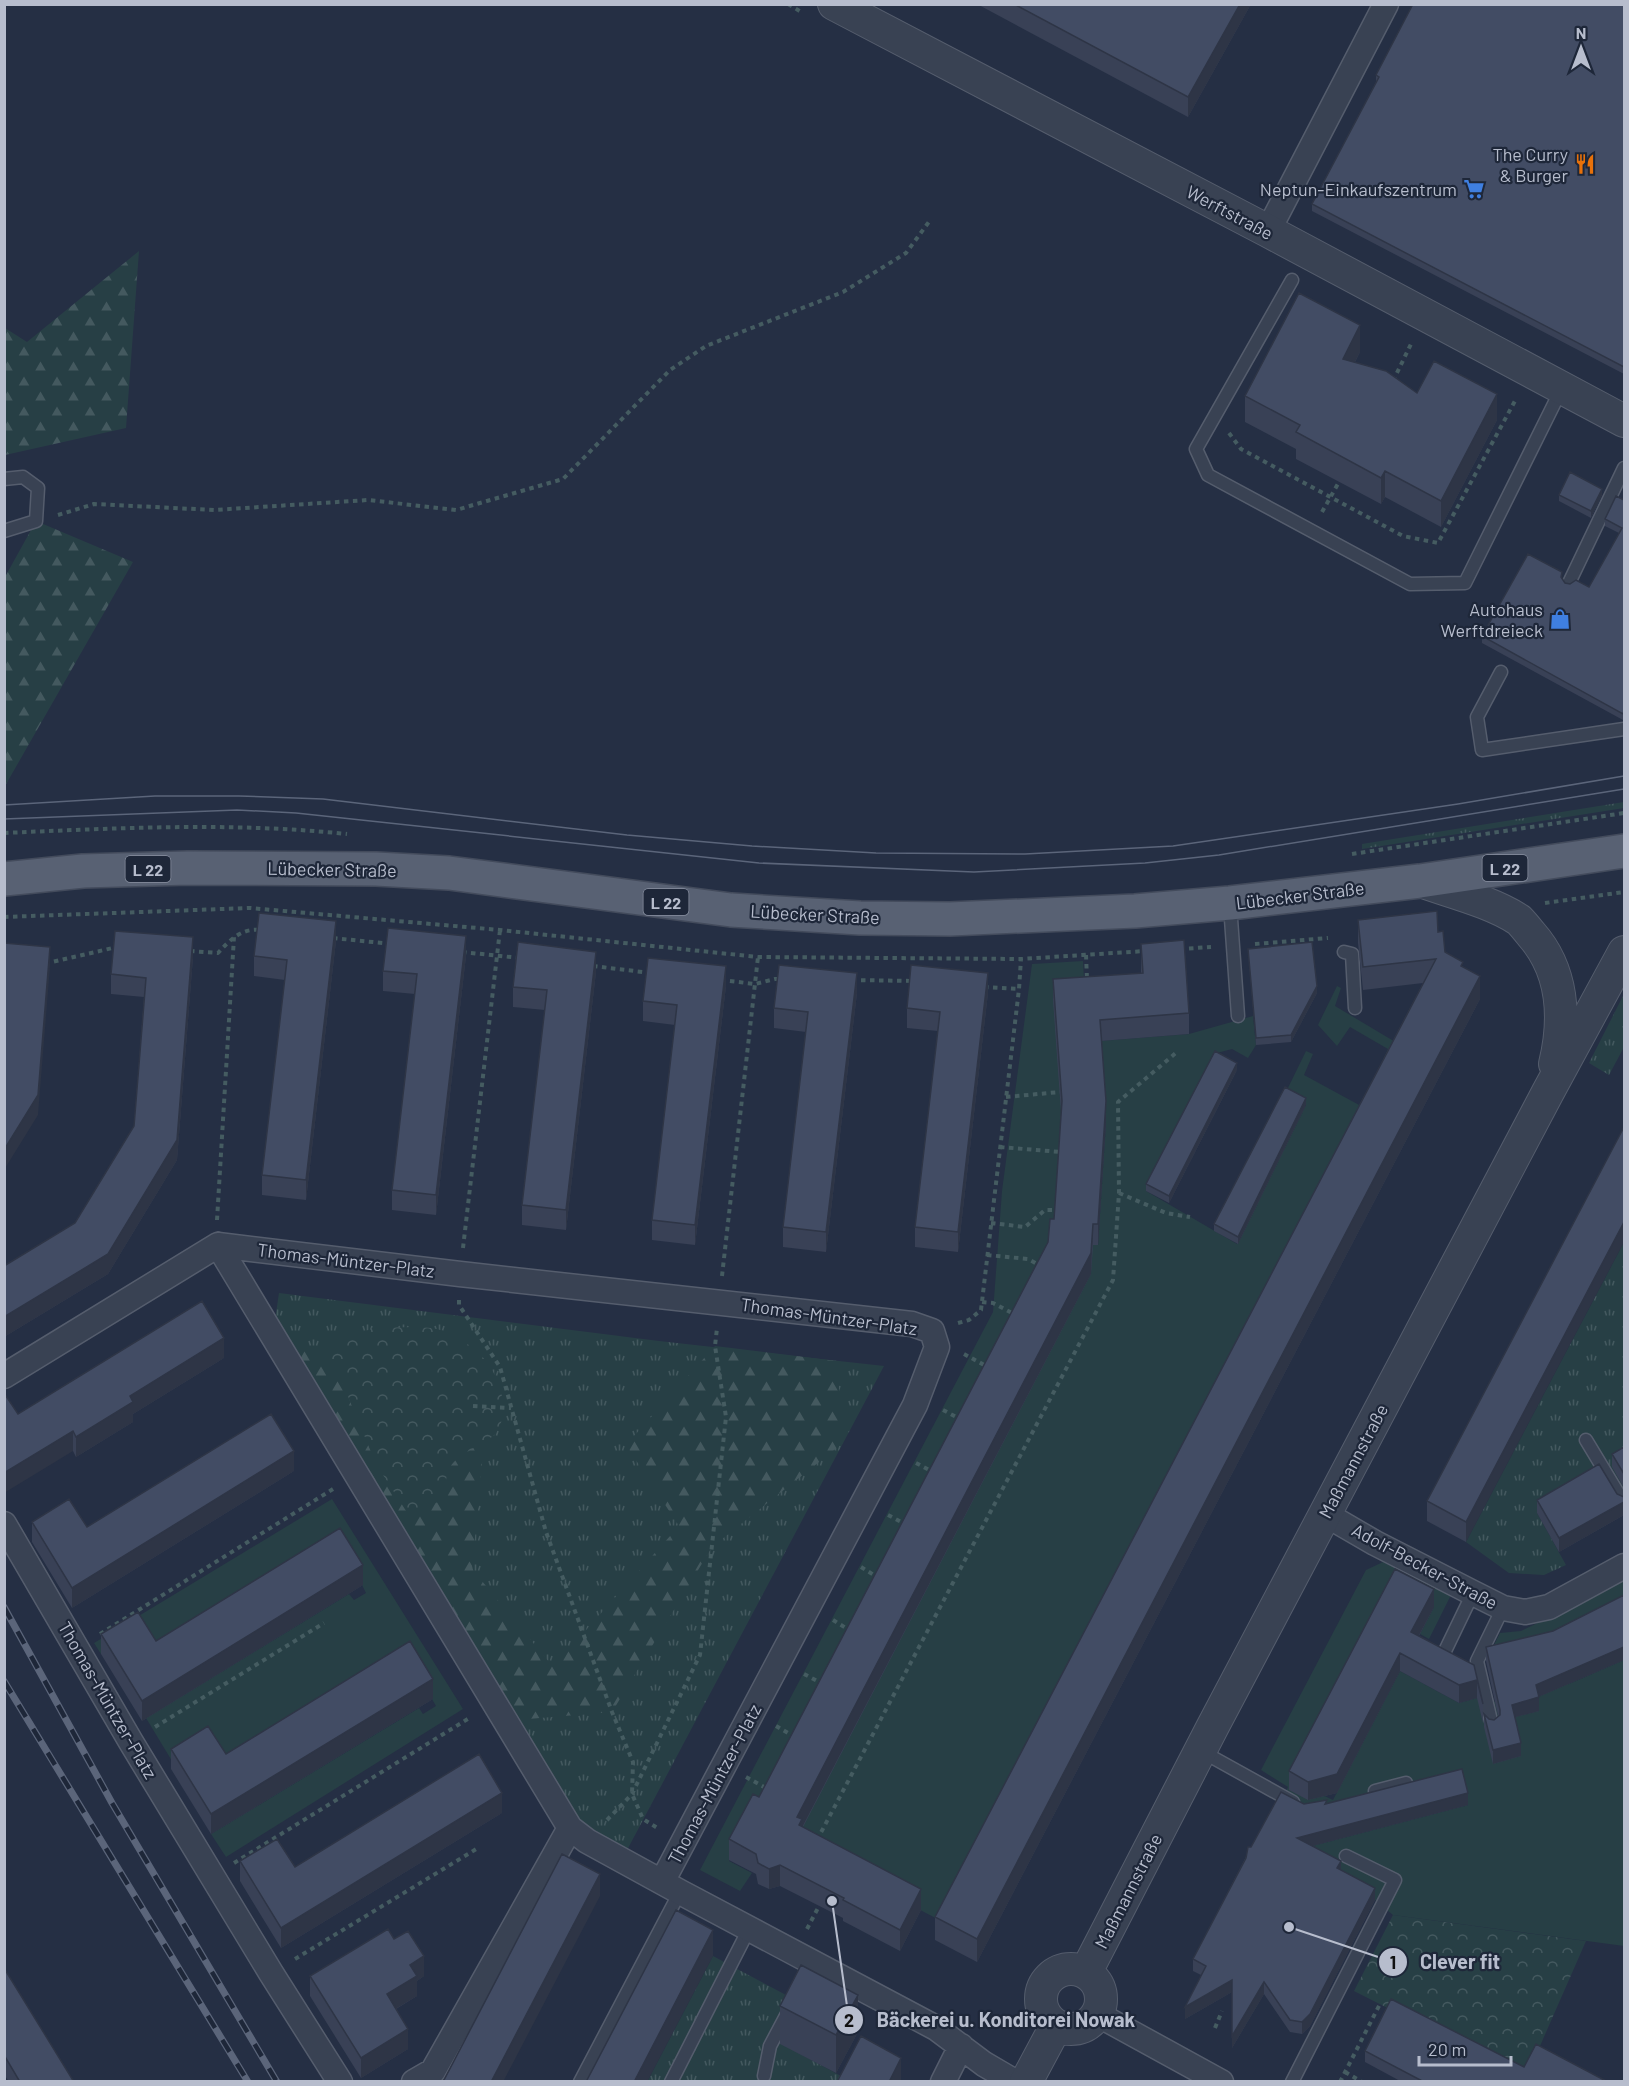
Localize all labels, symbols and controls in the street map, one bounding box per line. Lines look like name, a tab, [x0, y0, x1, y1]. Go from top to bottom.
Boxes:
north arrow	[1551, 18, 1611, 78]
text: N	[1576, 23, 1586, 42]
place label: The Curry & Burger	[1493, 143, 1568, 186]
restaurant icon: The Curry & Burger	[1573, 152, 1597, 176]
supermarket icon: Neptun-Einkaufszentrum	[1462, 177, 1486, 201]
place label: Neptun-Einkaufszentrum	[1260, 178, 1457, 200]
street label: Werftstraße	[1183, 180, 1277, 244]
place label: Autohaus Werftdreieck	[1441, 598, 1543, 641]
shop icon: Autohaus Werftdreieck	[1548, 607, 1572, 631]
road number: L 22	[1482, 855, 1528, 881]
road number: L 22	[126, 856, 170, 882]
street label: Lübecker Straße	[267, 857, 397, 881]
street label: Lübecker Straße	[1234, 876, 1366, 914]
road number: L 22	[644, 889, 688, 915]
street label: Lübecker Straße	[750, 900, 880, 928]
street label: Thomas-Müntzer-Platz	[256, 1238, 436, 1282]
street label: Thomas-Müntzer-Platz	[739, 1293, 919, 1339]
street label: Maßmannstraße	[1314, 1400, 1392, 1522]
street label: Adolf-Becker-Straße	[1348, 1518, 1502, 1614]
street label: Thomas-Müntzer-Platz	[54, 1617, 162, 1783]
street label: Thomas-Müntzer-Platz	[663, 1700, 765, 1868]
street label: Maßmannstraße	[1090, 1830, 1166, 1952]
callout: Clever fit	[1378, 1943, 1512, 1981]
text: Clever fit	[1420, 1949, 1500, 1973]
text: 1	[1390, 1951, 1396, 1973]
callout: Bäckerei u. Konditorei Nowak	[834, 2001, 1147, 2039]
text: Bäckerei u. Konditorei Nowak	[877, 2007, 1136, 2031]
text: 2	[844, 2009, 854, 2031]
scale bar	[1419, 2029, 1510, 2067]
text: 20 m	[1428, 2038, 1466, 2060]

